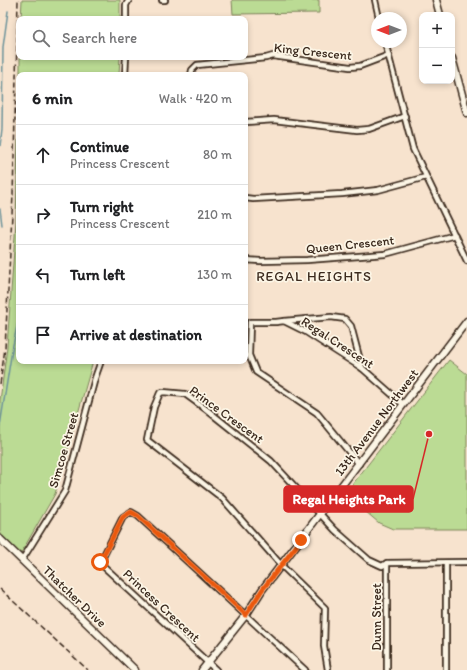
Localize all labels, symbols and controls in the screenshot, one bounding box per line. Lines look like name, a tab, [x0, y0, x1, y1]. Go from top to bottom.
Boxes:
north arrow	[371, 12, 407, 48]
map controls	[419, 12, 455, 84]
button: +	[419, 12, 455, 48]
search box	[16, 16, 248, 60]
icon: search	[30, 27, 52, 49]
text: Search here	[62, 29, 137, 47]
street label: King Crescent	[273, 40, 353, 63]
button: −	[419, 48, 455, 84]
text: 6 min	[32, 88, 73, 108]
text: Walk · 420 m	[159, 91, 232, 106]
text: Continue	[70, 138, 129, 156]
icon: ahead	[32, 144, 54, 166]
text: 80 m	[203, 147, 232, 162]
text: Princess Crescent	[70, 156, 170, 171]
text: Turn right	[70, 198, 134, 216]
icon: right	[32, 204, 54, 226]
text: 210 m	[197, 207, 232, 222]
text: Princess Crescent	[70, 216, 170, 231]
street label: Queen Crescent	[305, 232, 395, 257]
icon: left	[32, 264, 54, 286]
text: Turn left	[70, 266, 125, 284]
text: 130 m	[197, 267, 232, 282]
district label: REGAL HEIGHTS	[256, 268, 372, 285]
street label: Regal Crescent	[299, 313, 377, 372]
icon: arrive	[32, 324, 54, 346]
text: Arrive at destination	[70, 326, 202, 344]
street label: 13th Avenue Northwest	[331, 366, 421, 479]
street label: Prince Crescent	[187, 382, 267, 446]
street label: Simcoe Street	[46, 411, 81, 490]
callout: Regal Heights Park	[284, 486, 413, 512]
text: Regal Heights Park	[292, 491, 406, 508]
route end	[292, 531, 310, 549]
route start	[91, 553, 109, 571]
street label: Thatcher Drive	[40, 562, 109, 630]
street label: Princess Crescent	[120, 566, 203, 645]
street label: Dunn Street	[369, 583, 384, 651]

